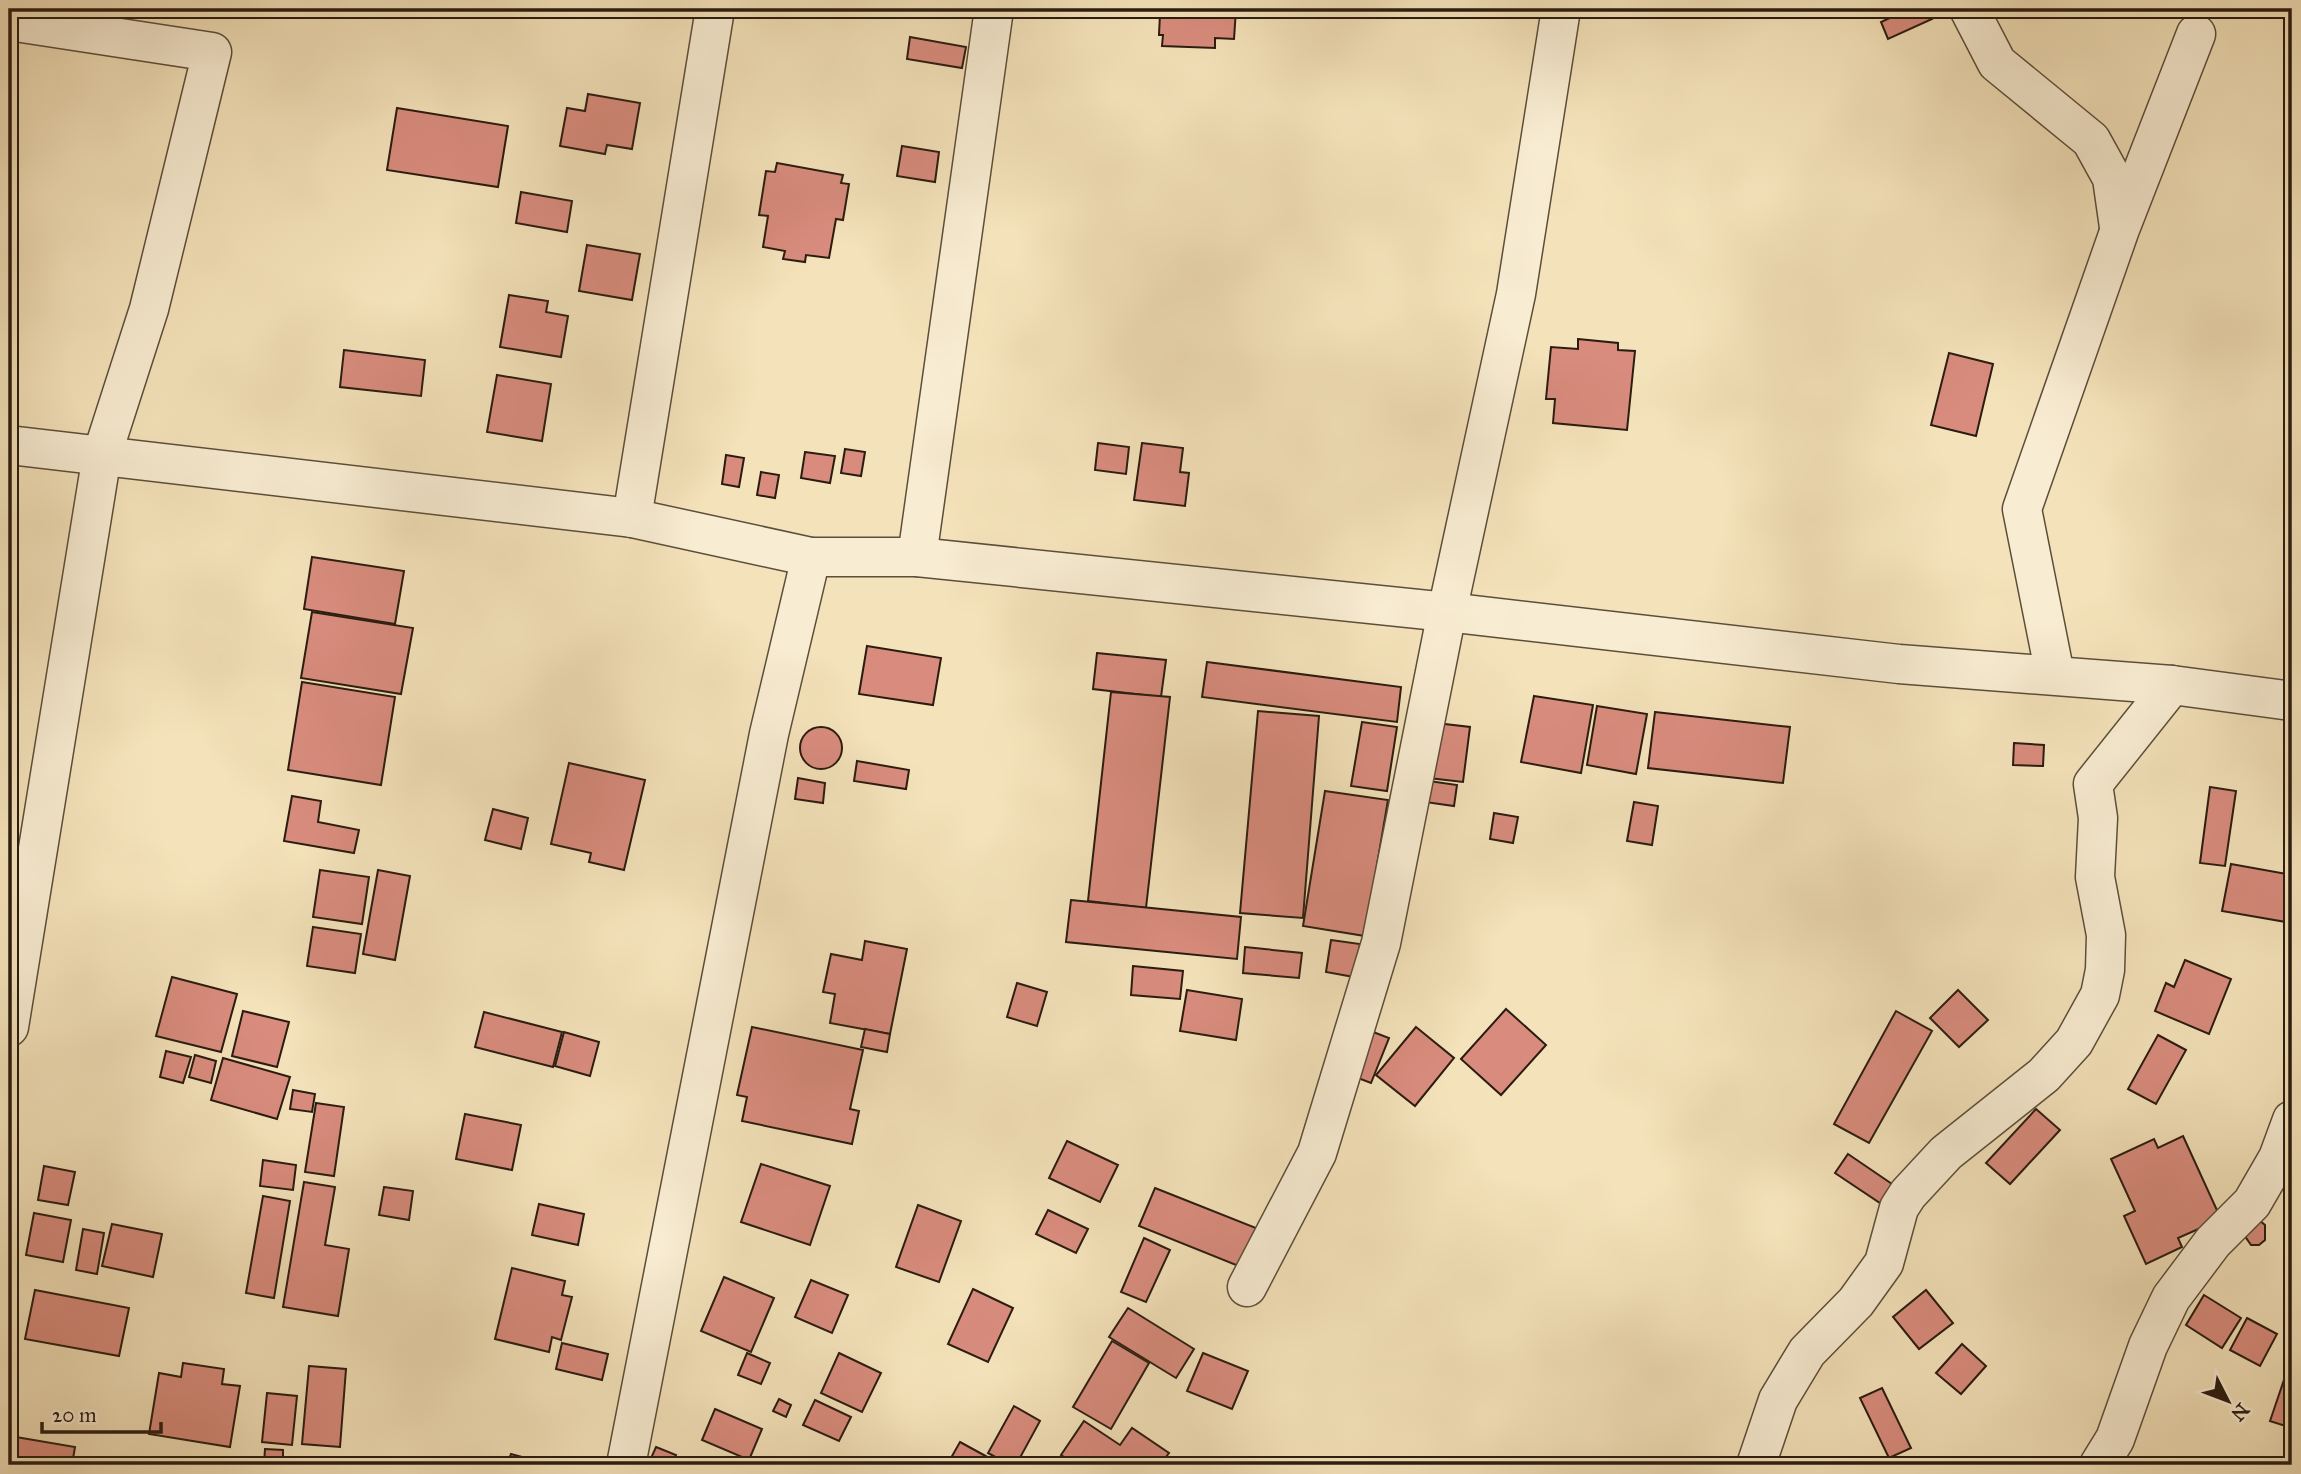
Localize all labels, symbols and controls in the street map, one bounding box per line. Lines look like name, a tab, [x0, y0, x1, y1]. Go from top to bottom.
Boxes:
north arrow	[2192, 1366, 2262, 1436]
scale bar	[42, 1390, 161, 1434]
text: N	[2226, 1398, 2254, 1426]
text: 20 m	[52, 1402, 97, 1428]

